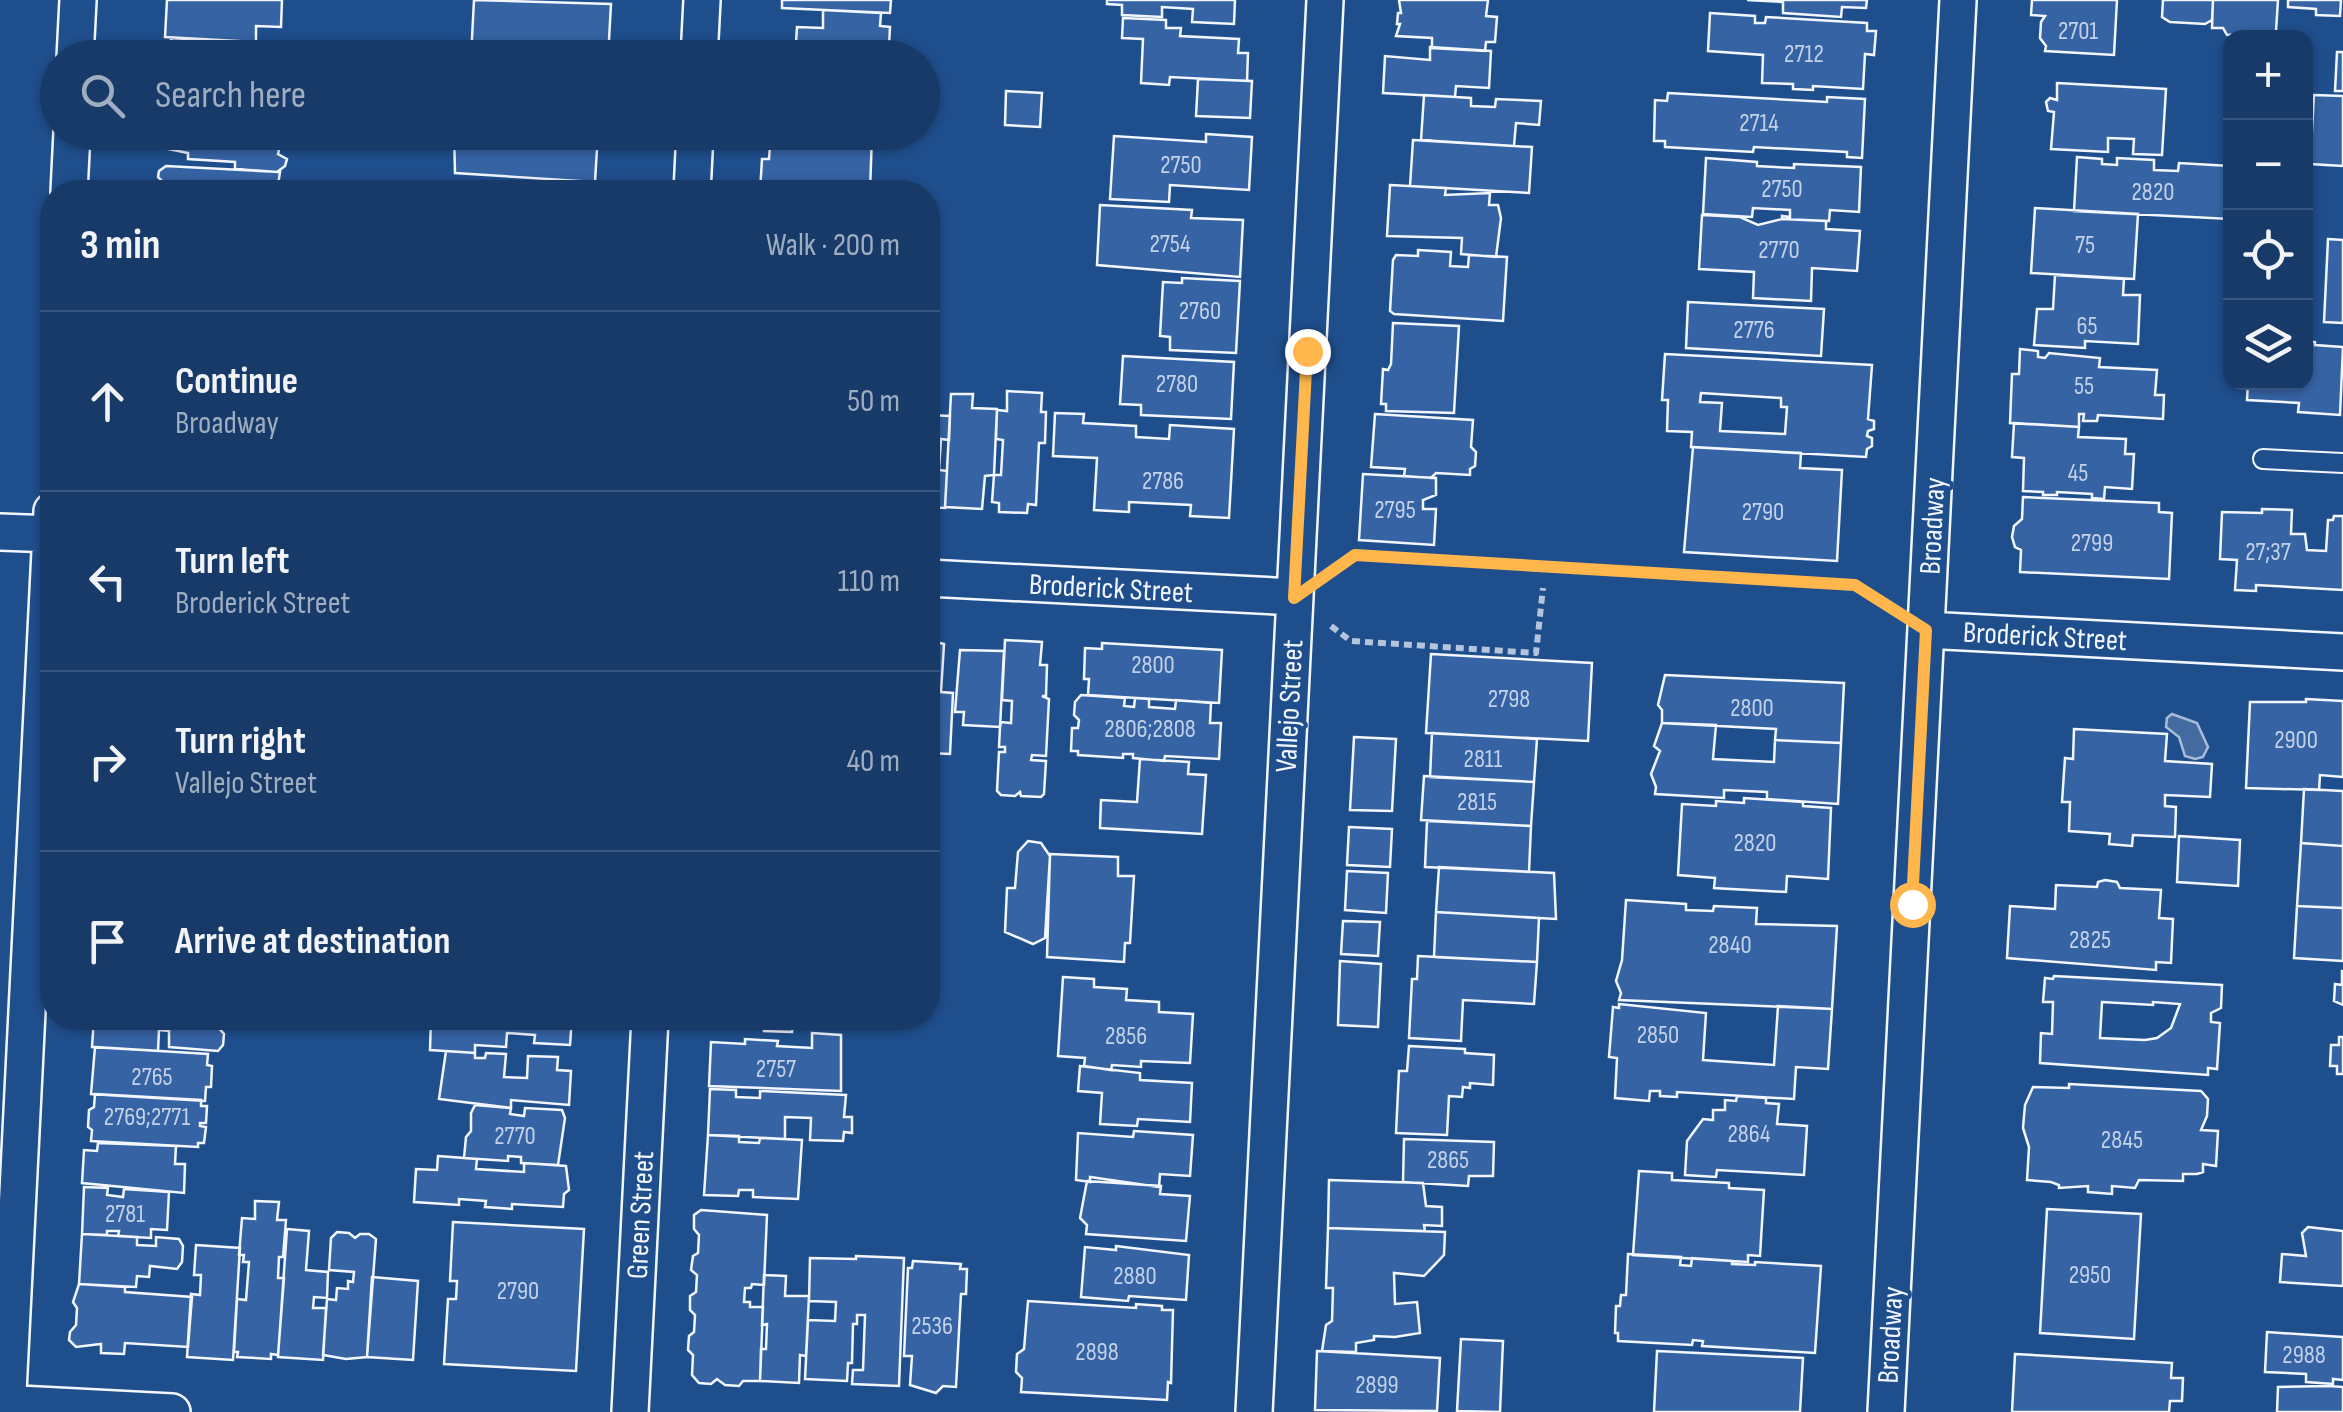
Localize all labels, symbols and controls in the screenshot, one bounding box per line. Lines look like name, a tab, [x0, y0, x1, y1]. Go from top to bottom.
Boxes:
house number: 2701	[2058, 16, 2098, 47]
map controls	[2223, 30, 2313, 390]
button: +	[2223, 30, 2313, 120]
house number: 2712	[1784, 39, 1824, 70]
search box	[40, 40, 940, 150]
icon: search	[75, 68, 130, 123]
text: Search here	[155, 73, 306, 118]
house number: 2714	[1739, 108, 1779, 139]
button: −	[2223, 120, 2313, 210]
house number: 2750	[1160, 150, 1202, 181]
house number: 2750	[1761, 174, 1803, 205]
house number: 2820	[2131, 177, 2175, 208]
button: locate	[2223, 210, 2313, 300]
text: 3 min	[80, 220, 160, 271]
text: Walk · 200 m	[766, 226, 900, 265]
house number: 2754	[1150, 229, 1190, 260]
house number: 75	[2075, 230, 2095, 261]
house number: 2770	[1758, 235, 1800, 266]
house number: 2760	[1179, 296, 1221, 327]
button: layers	[2223, 300, 2313, 390]
house number: 65	[2077, 311, 2097, 342]
house number: 2776	[1733, 315, 1775, 346]
route end	[1285, 329, 1331, 375]
text: Continue	[175, 359, 298, 404]
house number: 2780	[1156, 369, 1198, 400]
house number: 55	[2074, 371, 2094, 402]
icon: ahead	[80, 374, 135, 429]
text: 50 m	[847, 382, 900, 421]
text: Broadway	[175, 404, 279, 443]
house number: 45	[2068, 458, 2088, 489]
house number: 2786	[1142, 466, 1184, 497]
street label: Broadway	[1912, 476, 1954, 576]
house number: 2795	[1374, 495, 1416, 526]
house number: 2790	[1742, 497, 1784, 528]
house number: 2799	[2071, 528, 2113, 559]
house number: 27;37	[2245, 537, 2291, 568]
text: Turn left	[175, 539, 289, 584]
icon: left	[80, 554, 135, 609]
text: 110 m	[838, 562, 900, 601]
street label: Broderick Street	[1028, 567, 1194, 611]
text: Broderick Street	[175, 584, 350, 623]
street label: Broderick Street	[1962, 615, 2128, 659]
street label: Vallejo Street	[1269, 639, 1311, 774]
house number: 2800	[1131, 650, 1175, 681]
house number: 2798	[1488, 684, 1530, 715]
house number: 2800	[1730, 693, 1774, 724]
house number: 2806;2808	[1104, 714, 1196, 745]
text: Turn right	[175, 719, 306, 764]
house number: 2900	[2274, 725, 2318, 756]
icon: right	[80, 734, 135, 789]
text: 40 m	[847, 742, 900, 781]
house number: 2811	[1464, 744, 1503, 775]
text: Vallejo Street	[175, 764, 317, 803]
house number: 2815	[1457, 787, 1497, 818]
house number: 2820	[1733, 828, 1777, 859]
route start	[1890, 882, 1936, 928]
icon: arrive	[80, 914, 135, 969]
text: Arrive at destination	[175, 919, 450, 964]
house number: 2825	[2069, 925, 2111, 956]
house number: 2840	[1708, 930, 1752, 961]
house number: 2850	[1637, 1020, 1679, 1051]
house number: 2856	[1105, 1021, 1147, 1052]
house number: 2757	[756, 1054, 796, 1085]
house number: 2765	[131, 1062, 173, 1093]
house number: 2769;2771	[104, 1102, 190, 1133]
house number: 2864	[1727, 1119, 1771, 1150]
house number: 2770	[494, 1121, 536, 1152]
house number: 2845	[2101, 1125, 2143, 1156]
house number: 2865	[1427, 1145, 1469, 1176]
street label: Green Street	[620, 1150, 662, 1280]
house number: 2781	[105, 1199, 145, 1230]
house number: 2950	[2069, 1260, 2111, 1291]
house number: 2880	[1113, 1261, 1157, 1292]
house number: 2790	[497, 1276, 539, 1307]
street label: Broadway	[1870, 1285, 1912, 1385]
house number: 2536	[911, 1311, 953, 1342]
house number: 2898	[1075, 1337, 1119, 1368]
house number: 2988	[2282, 1340, 2326, 1371]
house number: 2899	[1355, 1370, 1399, 1401]

